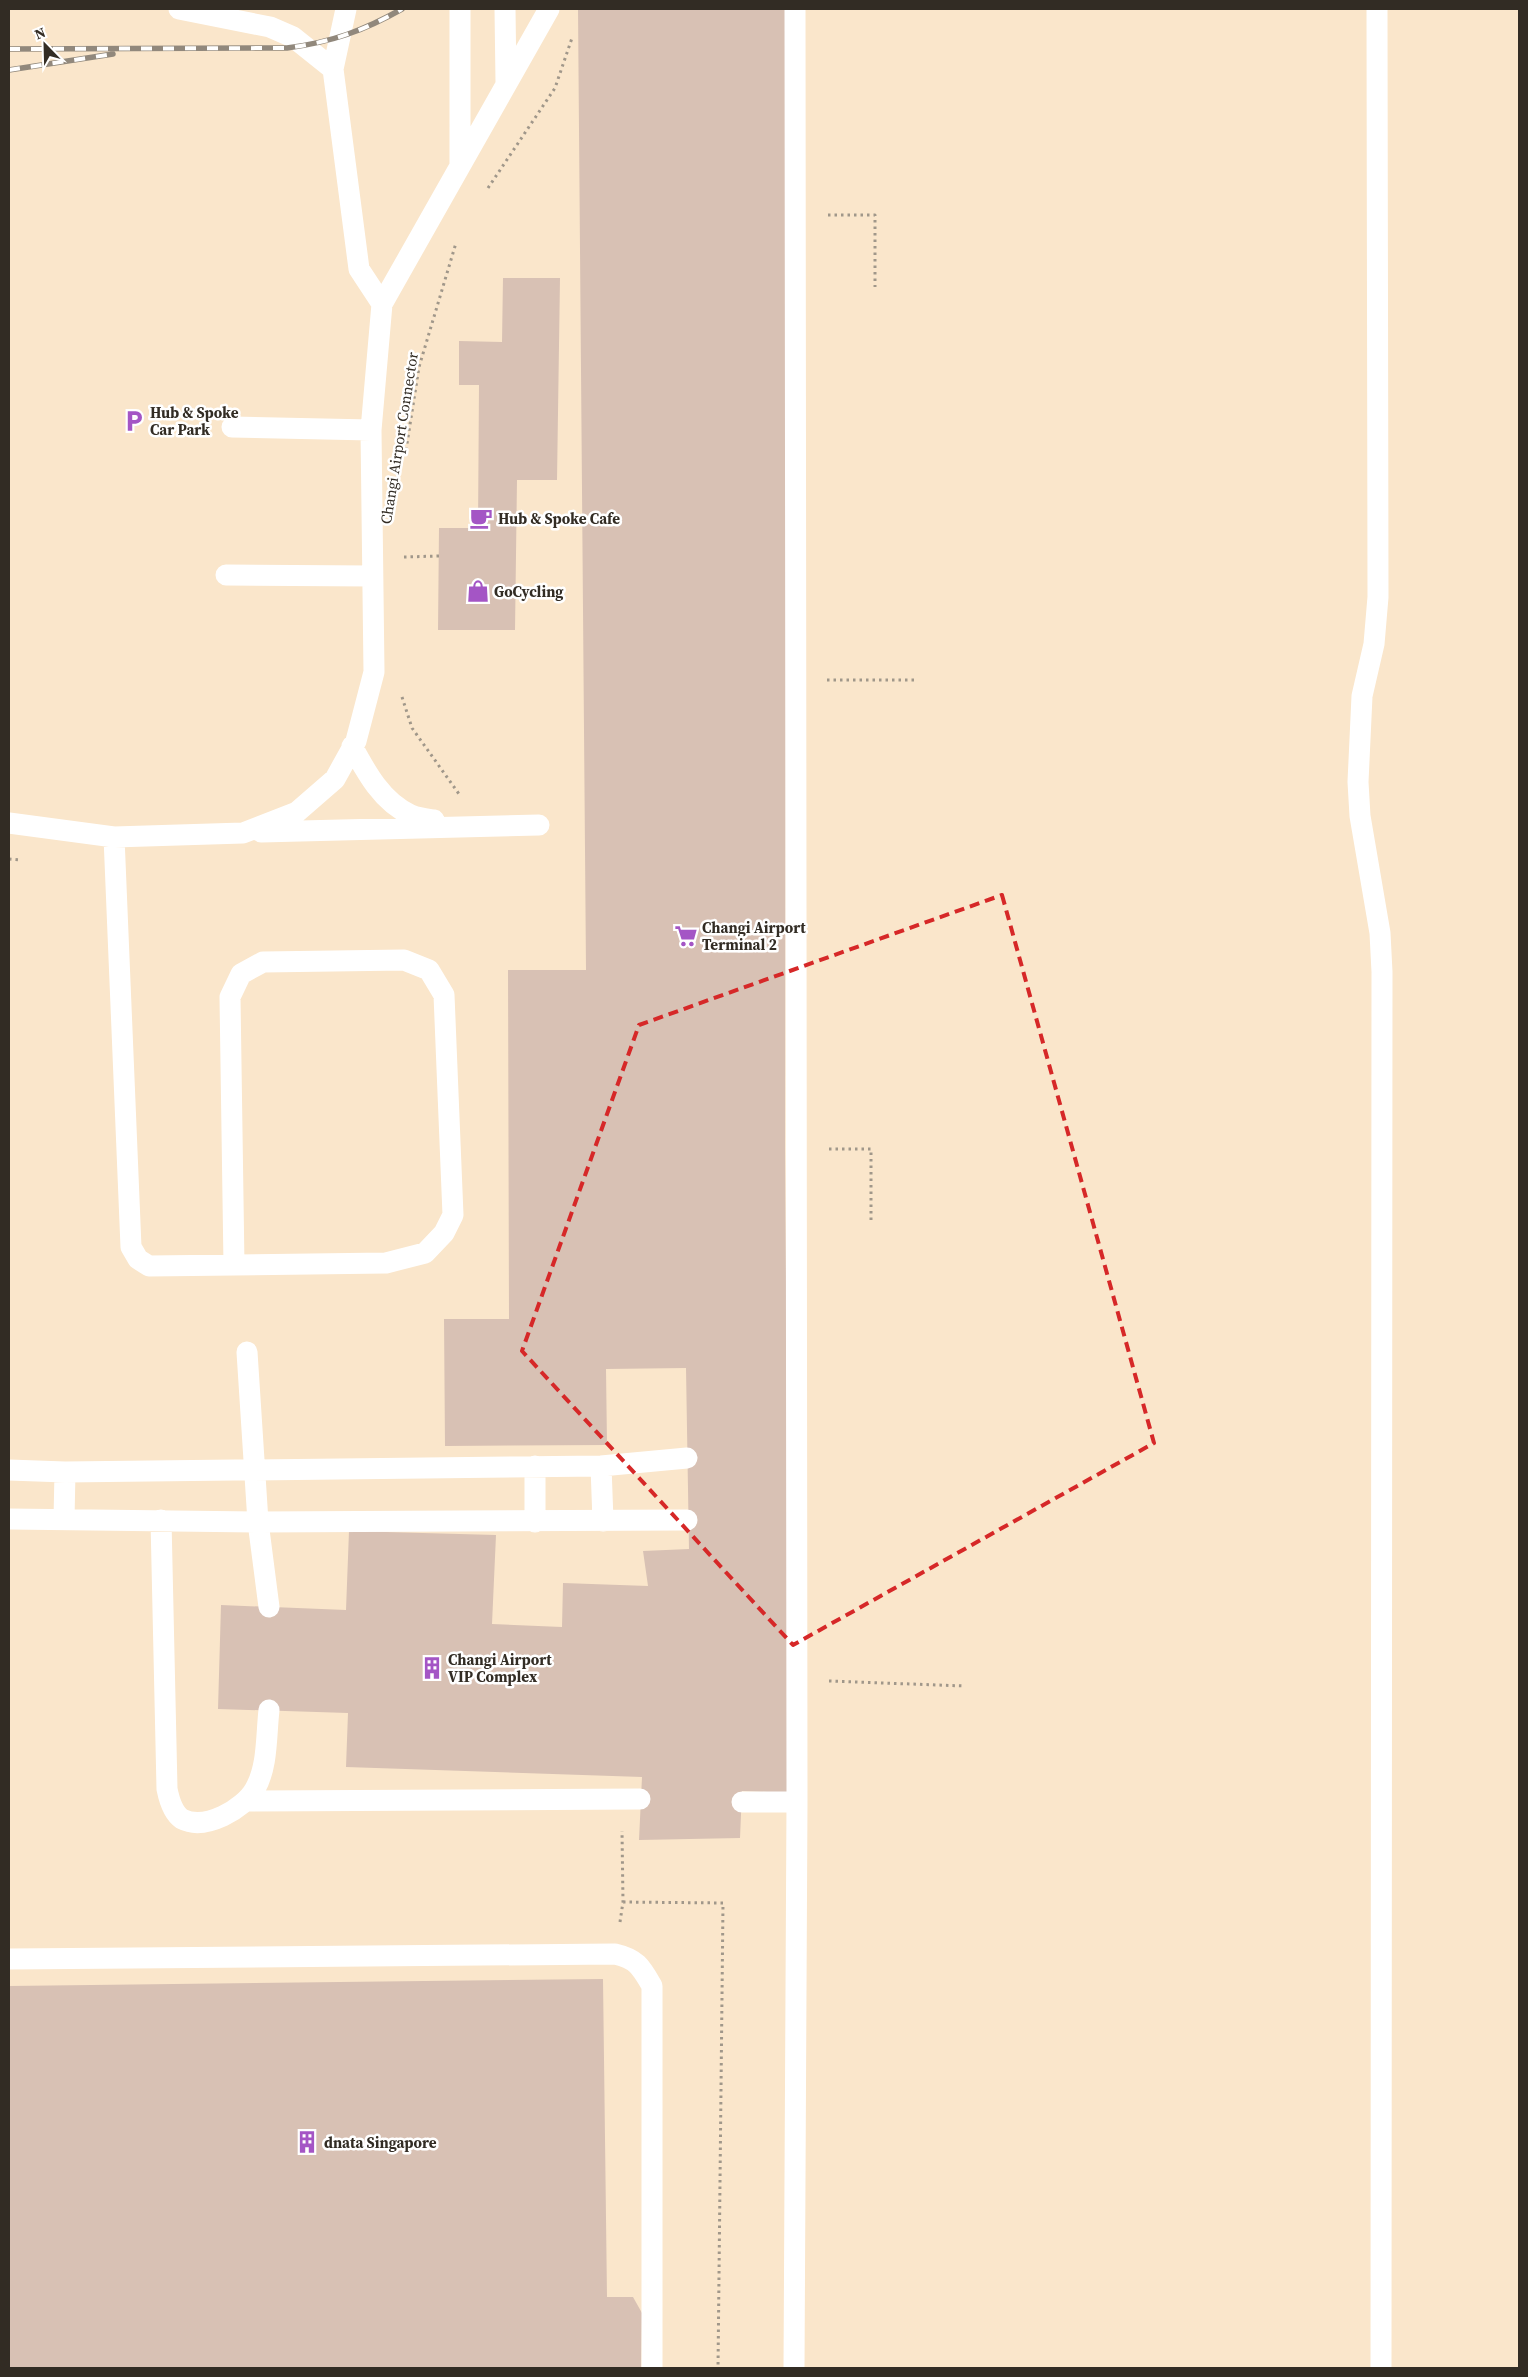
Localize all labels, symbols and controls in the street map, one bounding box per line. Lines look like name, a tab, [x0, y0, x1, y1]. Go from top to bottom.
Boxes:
north arrow	[20, 20, 70, 70]
text: N	[31, 22, 49, 44]
street label: Changi Airport Connector	[375, 350, 423, 526]
place label: Hub & Spoke Car Park	[150, 402, 239, 440]
parking icon: Hub & Spoke Car Park	[121, 408, 147, 434]
cafe icon: Hub & Spoke Cafe	[468, 505, 494, 531]
place label: Hub & Spoke Cafe	[498, 508, 620, 529]
shop icon: GoCycling	[465, 578, 491, 604]
place label: GoCycling	[494, 581, 564, 602]
place label: Changi Airport Terminal 2	[702, 917, 806, 955]
supermarket icon: Changi Airport Terminal 2	[673, 923, 699, 949]
place label: Changi Airport VIP Complex	[448, 1649, 552, 1687]
building icon: Changi Airport VIP Complex	[419, 1655, 445, 1681]
building icon: dnata Singapore	[294, 2129, 320, 2155]
place label: dnata Singapore	[324, 2132, 437, 2153]

